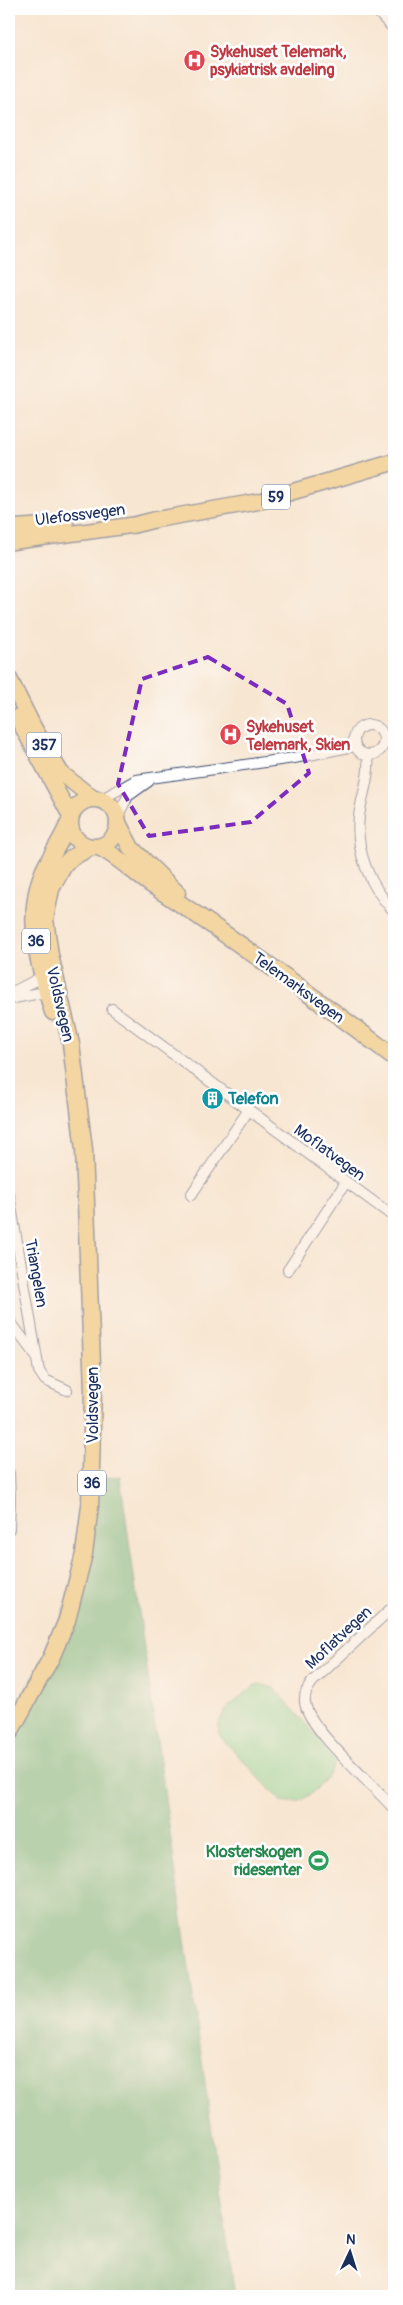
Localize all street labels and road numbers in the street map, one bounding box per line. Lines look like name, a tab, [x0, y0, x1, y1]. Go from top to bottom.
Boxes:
road number: 59	[262, 484, 290, 510]
street label: Ulefossvegen	[34, 500, 126, 530]
road number: 357	[27, 732, 62, 758]
road number: 36	[22, 928, 50, 954]
street label: Telemarksvegen	[249, 948, 348, 1028]
street label: Voldsvegen	[42, 965, 78, 1044]
street label: Moflatvegen	[290, 1120, 369, 1185]
street label: Triangelen	[20, 1237, 52, 1309]
street label: Voldsvegen	[83, 1367, 103, 1443]
road number: 36	[78, 1470, 106, 1496]
street label: Moflatvegen	[301, 1602, 376, 1674]

